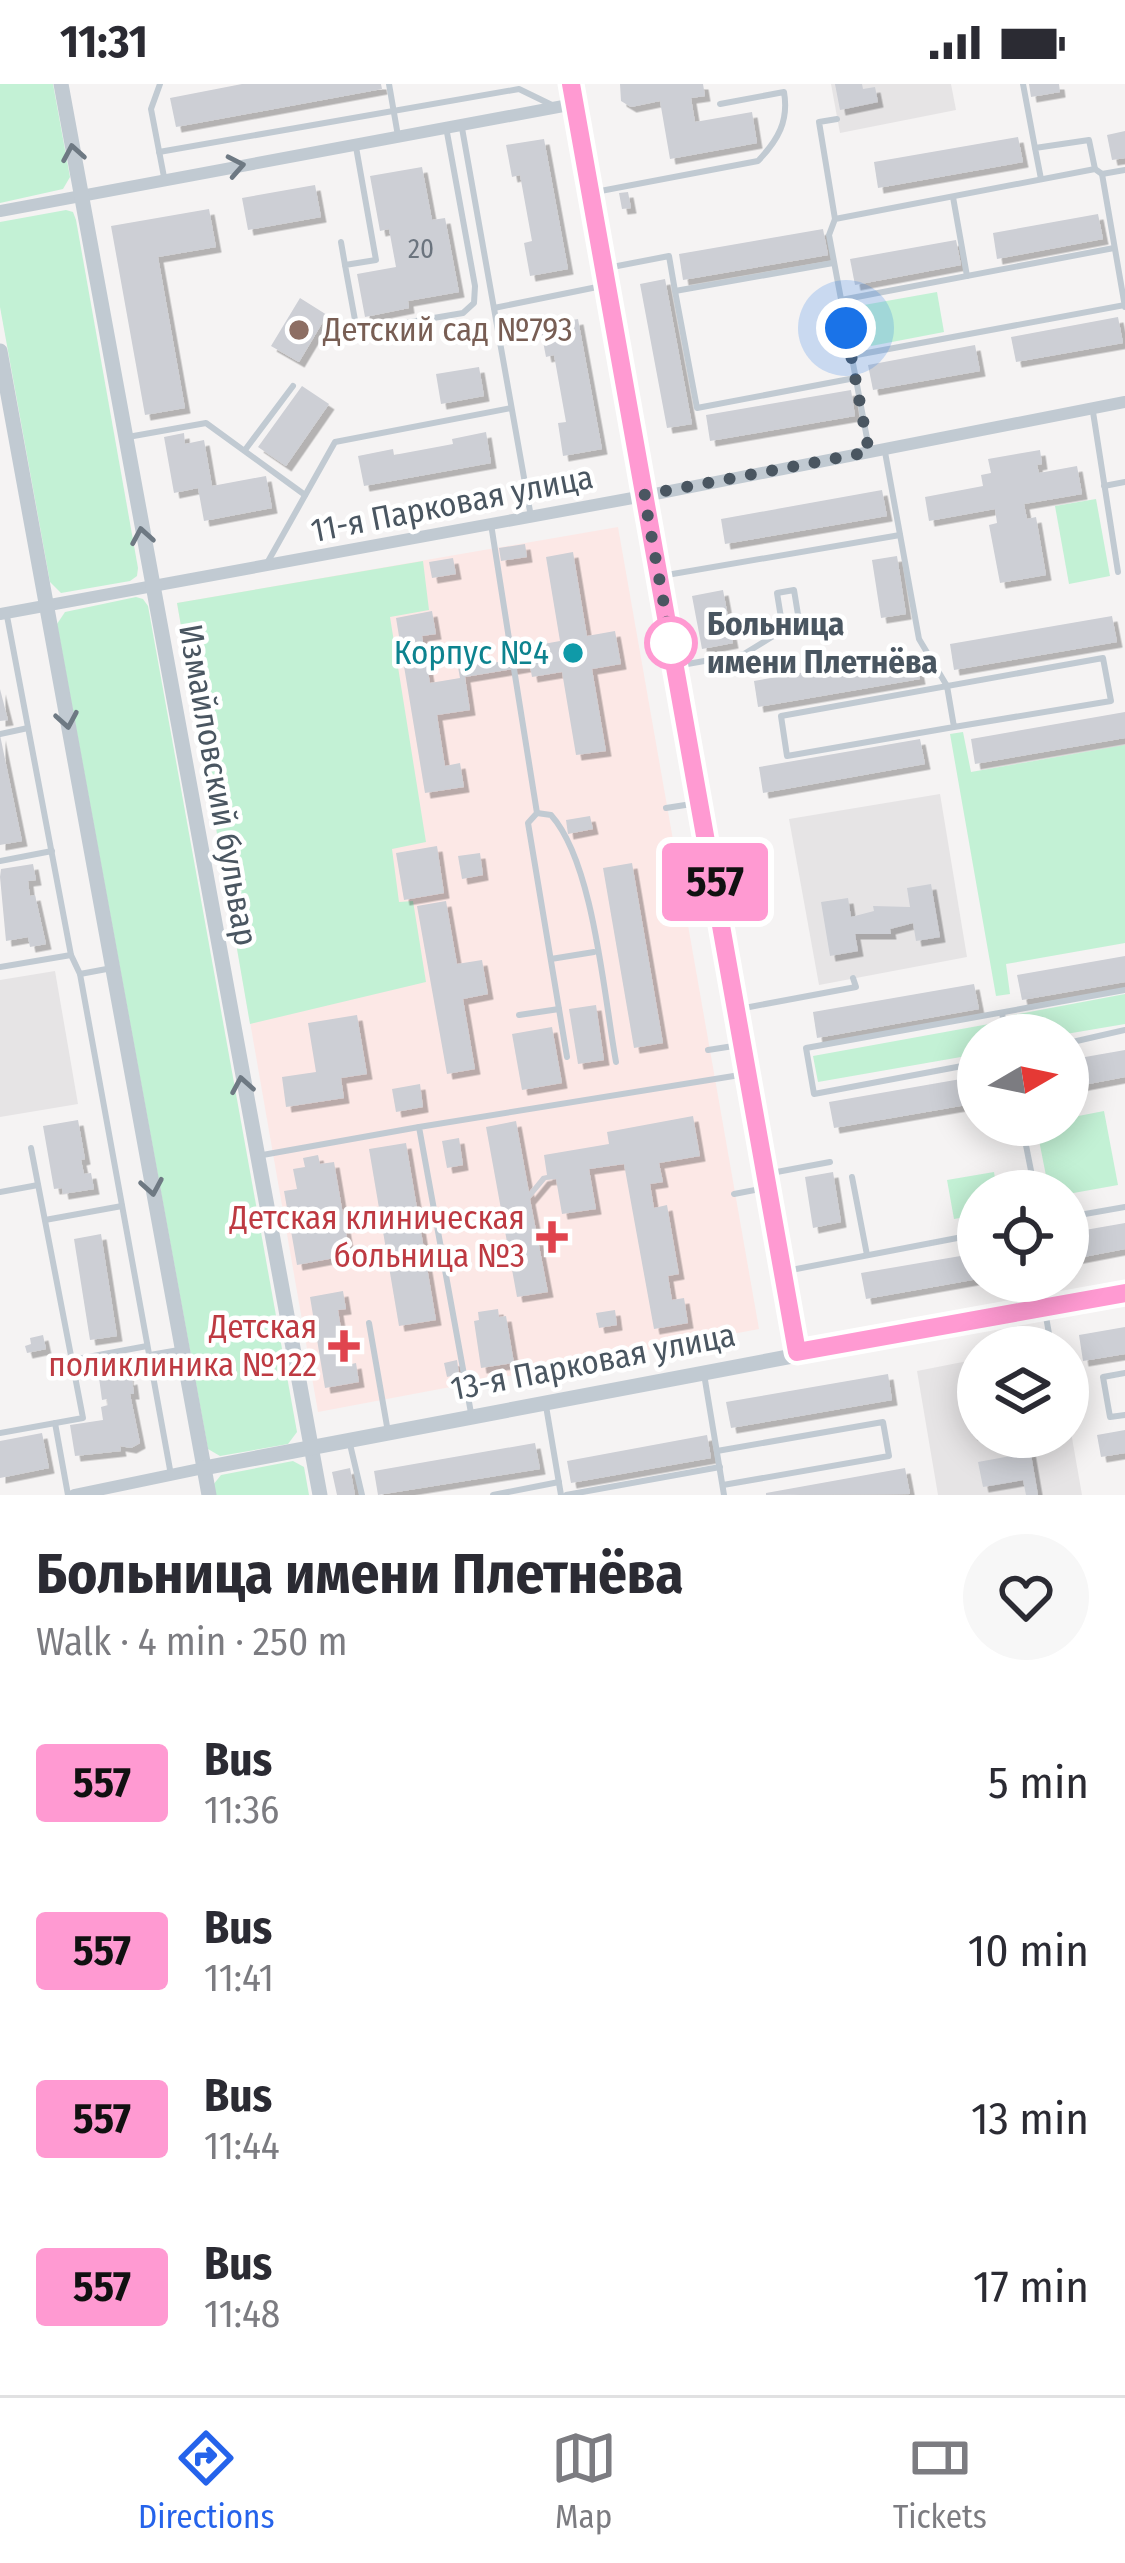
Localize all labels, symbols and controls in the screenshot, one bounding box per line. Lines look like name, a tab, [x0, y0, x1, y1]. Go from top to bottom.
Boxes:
text: 11:31	[60, 15, 148, 69]
one-way arrow	[61, 143, 86, 163]
one-way arrow	[226, 154, 246, 180]
house number: 20	[408, 233, 434, 265]
your location	[816, 298, 876, 358]
place label: Детский сад №793	[322, 310, 573, 350]
marker: Детский сад №793	[286, 317, 312, 343]
street label: 11-я Парковая улица	[308, 457, 596, 551]
one-way arrow	[131, 527, 156, 547]
place label: Больница имени Плетнёва	[707, 604, 938, 682]
marker: Больница имени Плетнёва	[646, 618, 696, 668]
street label: Измайловский бульвар	[170, 621, 266, 949]
place label: Корпус №4	[394, 633, 549, 673]
marker: Корпус №4	[560, 640, 586, 666]
one-way arrow	[53, 710, 79, 730]
line badge: 557	[646, 843, 784, 921]
text: 557	[686, 857, 744, 907]
north arrow	[957, 1014, 1089, 1146]
map controls	[957, 1014, 1089, 1458]
one-way arrow	[230, 1076, 255, 1096]
button: locate	[957, 1170, 1089, 1302]
one-way arrow	[138, 1176, 164, 1196]
place label: Детская клиническая больница №3	[228, 1198, 525, 1276]
marker: Детская клиническая больница №3	[536, 1221, 568, 1253]
place label: Детская поликлиника №122	[48, 1307, 317, 1385]
street label: 13-я Парковая улица	[447, 1315, 739, 1409]
button: layers	[957, 1326, 1089, 1458]
marker: Детская поликлиника №122	[328, 1330, 360, 1362]
button: heart	[963, 1534, 1089, 1660]
text: Больница имени Плетнёва	[36, 1540, 683, 1608]
text: Walk · 4 min · 250 m	[36, 1619, 347, 1665]
text: Bus	[204, 1733, 272, 1787]
text: 5 min	[988, 1756, 1089, 1810]
text: 557	[73, 1758, 131, 1808]
text: 11:36	[204, 1787, 279, 1833]
text: Bus	[204, 1901, 272, 1955]
text: 10 min	[968, 1924, 1089, 1978]
text: 557	[73, 1926, 131, 1976]
text: 11:41	[204, 1955, 274, 2001]
text: Bus	[204, 2069, 272, 2123]
text: 13 min	[971, 2092, 1089, 2146]
text: 557	[73, 2094, 131, 2144]
text: 11:44	[204, 2123, 280, 2169]
text: Bus	[204, 2237, 272, 2291]
text: 17 min	[973, 2260, 1089, 2314]
text: 557	[73, 2262, 131, 2312]
text: 11:48	[204, 2291, 280, 2337]
tab: Directions	[138, 2425, 275, 2537]
tab: Map	[551, 2425, 617, 2537]
tab: Tickets	[893, 2425, 987, 2537]

